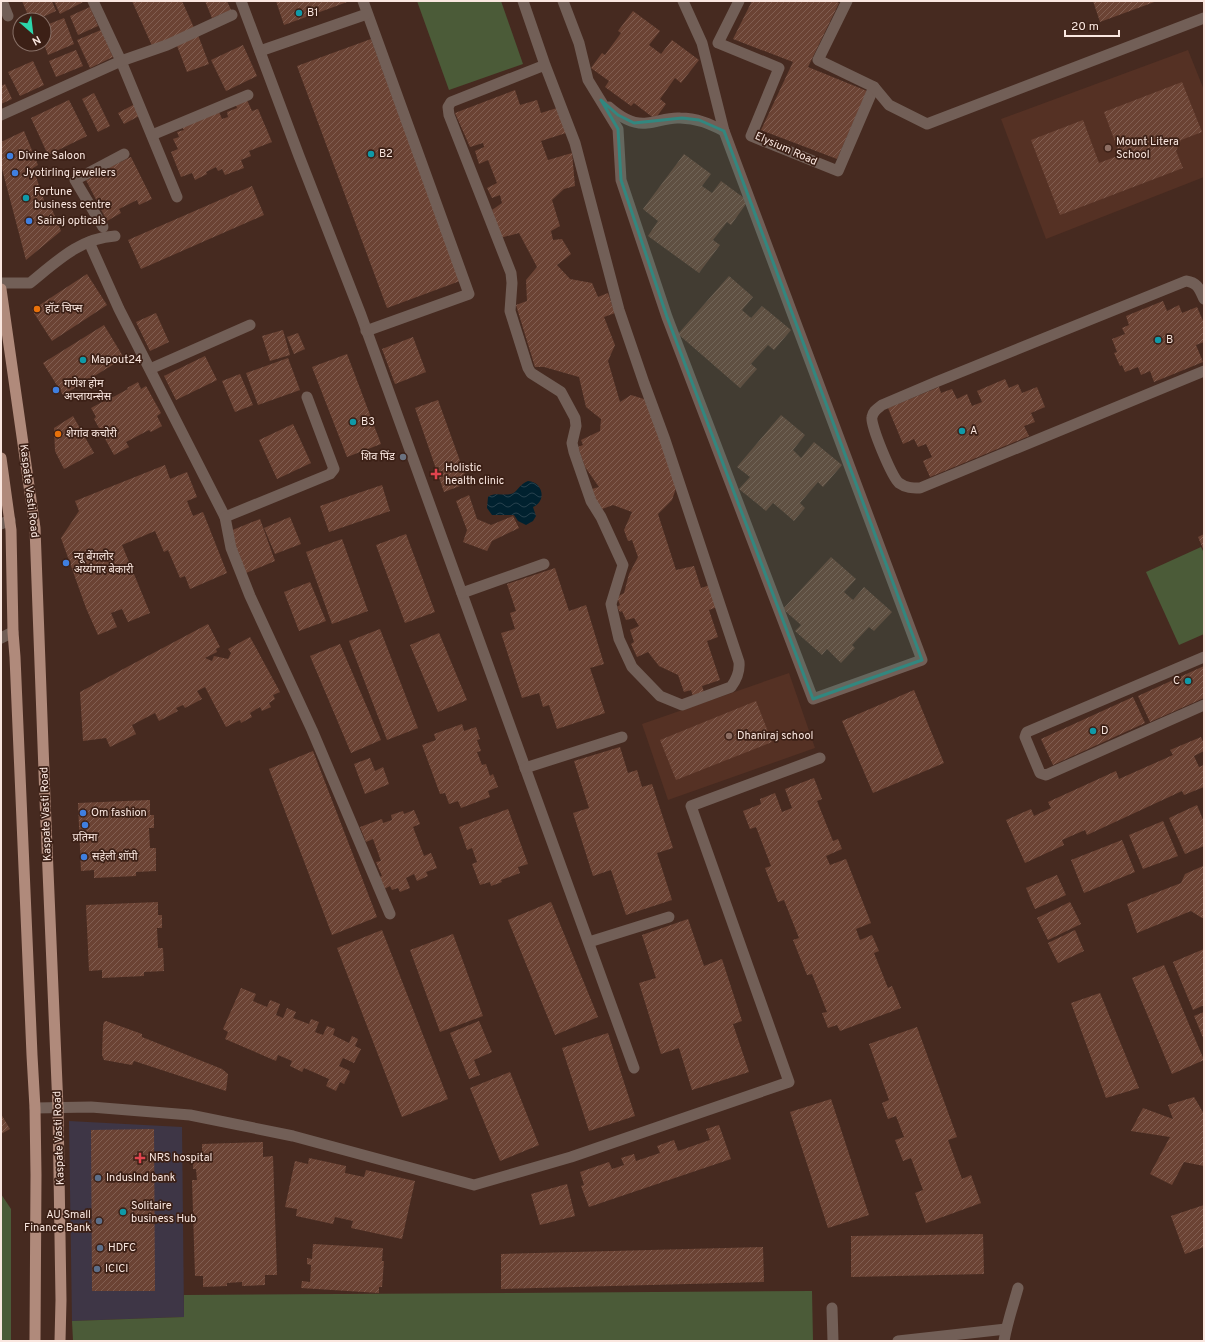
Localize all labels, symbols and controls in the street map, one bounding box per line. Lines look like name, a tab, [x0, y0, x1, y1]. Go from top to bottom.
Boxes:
place label: B1	[307, 6, 318, 20]
marker: B1	[294, 8, 304, 18]
north arrow	[12, 12, 52, 52]
scale bar	[1065, 12, 1119, 38]
text: 20 m	[1071, 19, 1099, 35]
text: N	[29, 32, 43, 48]
street label: Elysium Road	[753, 129, 819, 169]
place label: Mount Litera School	[1116, 135, 1179, 162]
marker: Mount Litera School	[1103, 143, 1113, 153]
place label: B2	[379, 147, 393, 161]
place label: Divine Saloon	[18, 149, 85, 163]
marker: B2	[366, 149, 376, 159]
marker: Divine Saloon	[5, 151, 15, 161]
place label: Jyotirling jewellers	[23, 166, 116, 180]
marker: Jyotirling jewellers	[10, 168, 20, 178]
place label: Fortune business centre	[34, 185, 111, 212]
marker: Fortune business centre	[21, 193, 31, 203]
place label: Sairaj opticals	[37, 214, 106, 228]
marker: Sairaj opticals	[24, 216, 34, 226]
place label: हॉट चिप्स	[45, 302, 83, 316]
marker: हॉट चिप्स	[32, 304, 42, 314]
place label: B	[1166, 333, 1173, 347]
marker: B	[1153, 335, 1163, 345]
place label: Mapout24	[91, 353, 142, 367]
marker: Mapout24	[78, 355, 88, 365]
place label: गणेश होम अप्लायन्सेस	[64, 377, 112, 404]
marker: गणेश होम अप्लायन्सेस	[51, 385, 61, 395]
place label: B3	[361, 415, 375, 429]
marker: B3	[348, 417, 358, 427]
place label: A	[970, 424, 977, 438]
marker: A	[957, 426, 967, 436]
place label: शेगांव कचोरी	[66, 427, 117, 441]
marker: शेगांव कचोरी	[53, 429, 63, 439]
street label: Kaspate Vasti Road	[16, 443, 42, 539]
place label: शिव पिंड	[361, 450, 395, 464]
marker: शिव पिंड	[398, 452, 408, 462]
place label: Holistic health clinic	[445, 461, 504, 488]
marker: Holistic health clinic	[430, 468, 442, 480]
place label: न्यू बेंगलोर अय्यंगार बेकारी	[74, 550, 134, 577]
marker: न्यू बेंगलोर अय्यंगार बेकारी	[61, 558, 71, 568]
place label: C	[1173, 674, 1180, 688]
marker: C	[1183, 676, 1193, 686]
place label: D	[1101, 724, 1109, 738]
marker: D	[1088, 726, 1098, 736]
place label: Dhaniraj school	[737, 729, 813, 743]
marker: Dhaniraj school	[724, 731, 734, 741]
street label: Kaspate Vasti Road	[37, 767, 55, 861]
place label: Om fashion	[91, 806, 147, 820]
marker: Om fashion	[78, 808, 88, 818]
marker: प्रतिमा	[80, 820, 90, 830]
place label: प्रतिमा	[73, 831, 98, 845]
place label: सहेली शॉपी	[92, 850, 138, 864]
marker: सहेली शॉपी	[79, 852, 89, 862]
street label: Kaspate Vasti Road	[50, 1091, 68, 1185]
place label: NRS hospital	[149, 1151, 212, 1165]
marker: NRS hospital	[134, 1152, 146, 1164]
place label: IndusInd bank	[106, 1171, 176, 1185]
marker: IndusInd bank	[93, 1173, 103, 1183]
place label: Solitaire business Hub	[131, 1199, 196, 1226]
marker: Solitaire business Hub	[118, 1207, 128, 1217]
place label: AU Small Finance Bank	[24, 1208, 91, 1235]
marker: AU Small Finance Bank	[94, 1216, 104, 1226]
place label: HDFC	[108, 1241, 136, 1255]
marker: HDFC	[95, 1243, 105, 1253]
place label: ICICI	[105, 1262, 128, 1276]
marker: ICICI	[92, 1264, 102, 1274]

